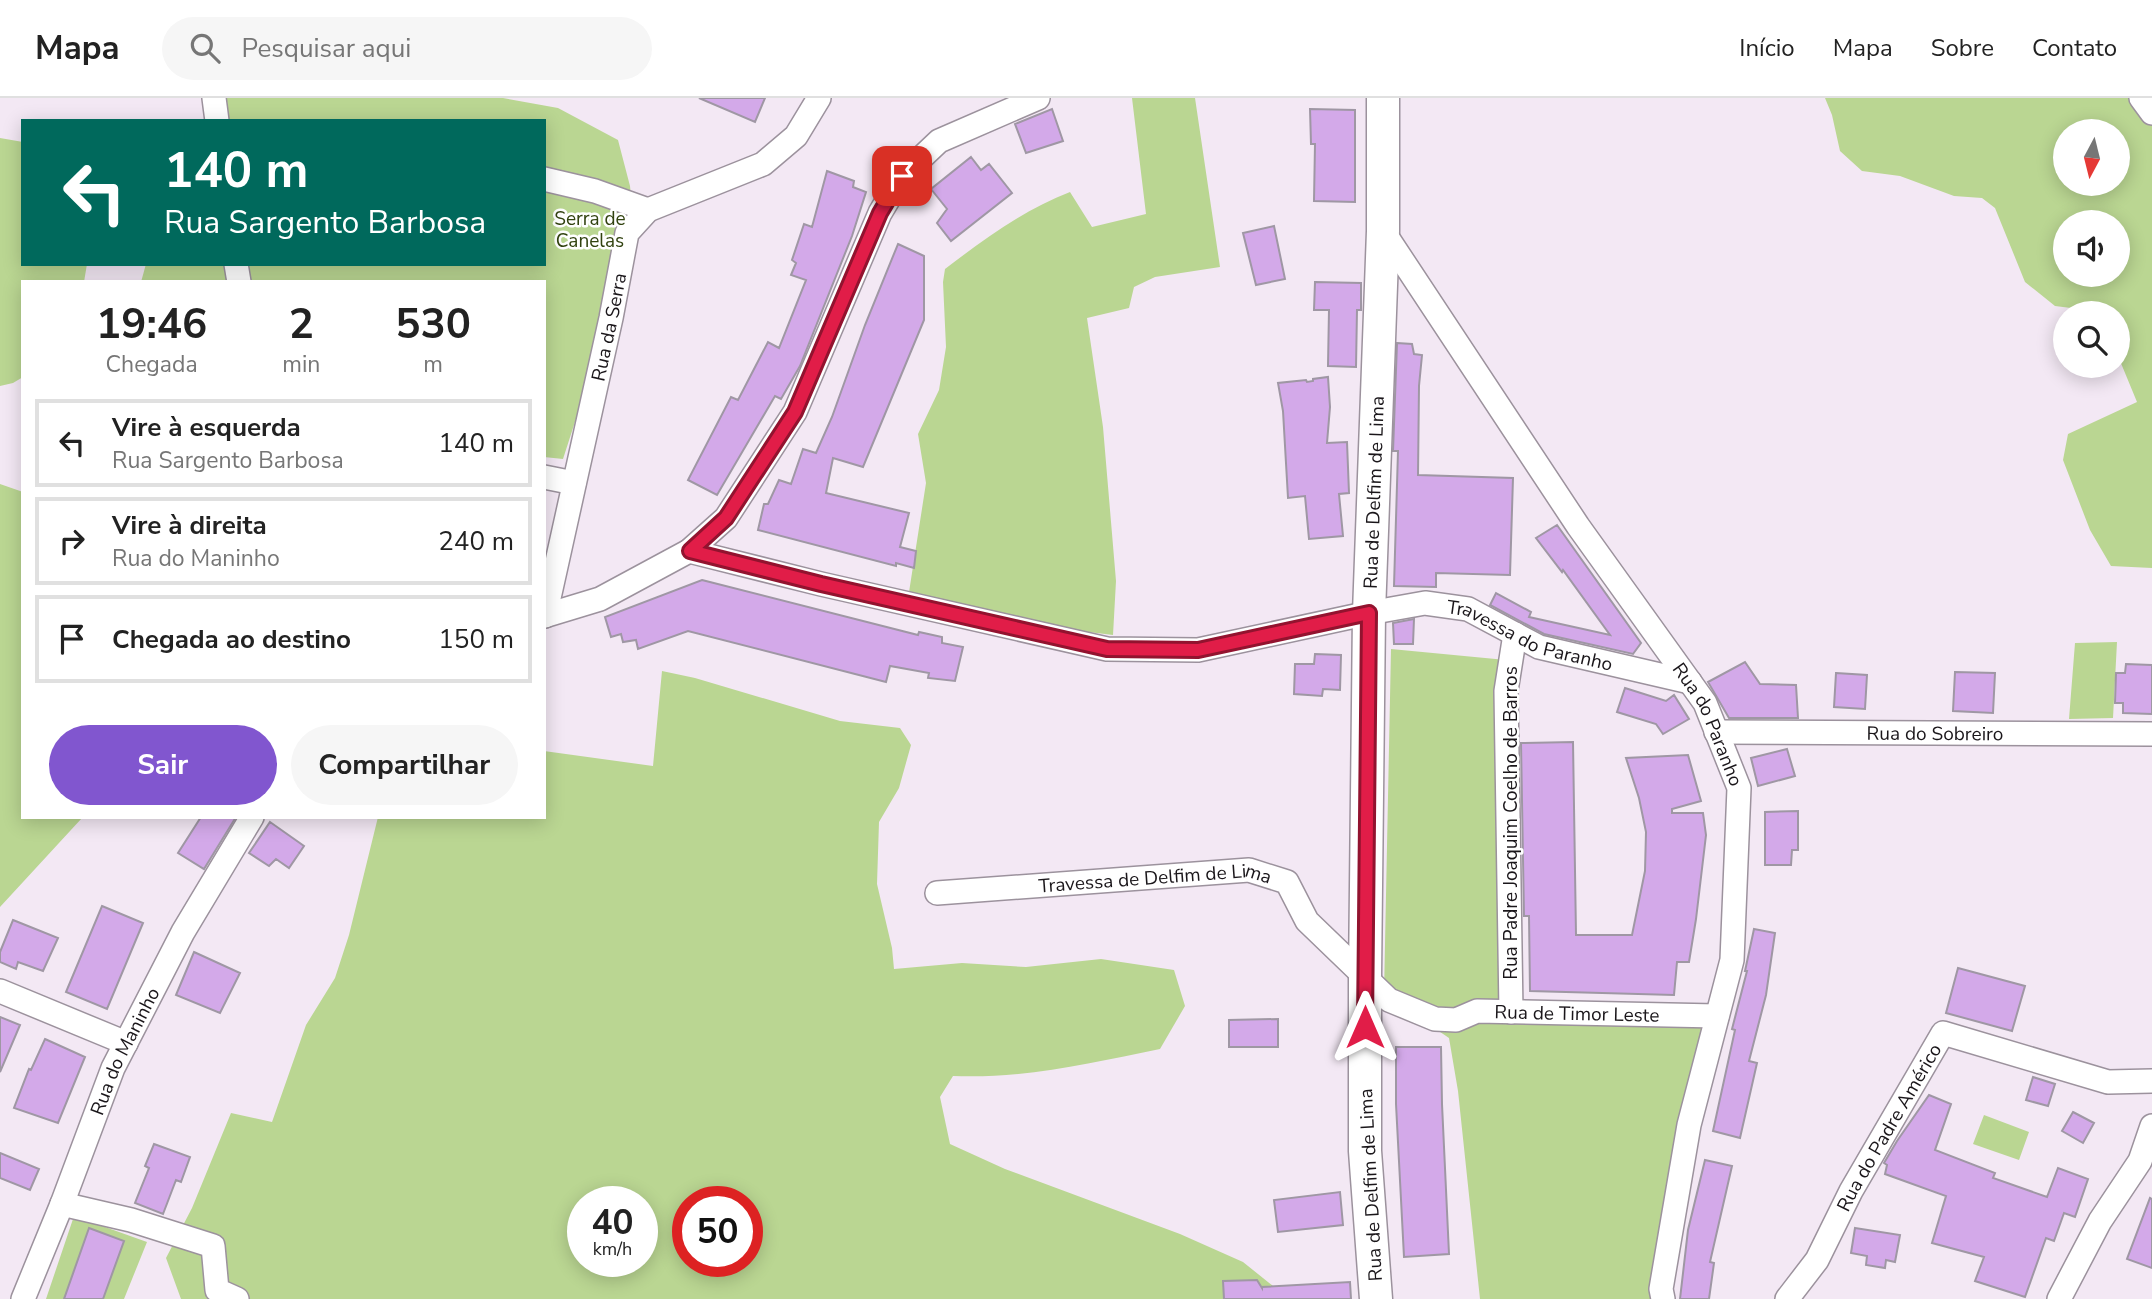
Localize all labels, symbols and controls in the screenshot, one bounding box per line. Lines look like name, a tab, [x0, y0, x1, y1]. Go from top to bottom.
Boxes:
search box	[162, 17, 652, 80]
text: Mapa	[35, 26, 120, 71]
icon: search	[186, 29, 224, 67]
text: Pesquisar aqui	[242, 31, 411, 66]
text: Início	[1739, 32, 1795, 64]
text: Mapa	[1833, 32, 1893, 64]
text: Sobre	[1931, 32, 1994, 64]
text: Contato	[2032, 32, 2117, 64]
north arrow	[2053, 119, 2130, 196]
map controls	[2053, 119, 2130, 378]
text: 140 m	[164, 137, 308, 204]
pin	[872, 146, 932, 206]
icon: left	[49, 147, 140, 238]
icon: arrive	[883, 157, 921, 195]
text: Rua Sargento Barbosa	[164, 201, 486, 244]
park label: Serra de Canelas	[554, 206, 626, 254]
button: sound	[2053, 210, 2130, 287]
street label: Rua da Serra	[585, 271, 633, 384]
text: 19:46	[96, 296, 207, 353]
text: 2	[289, 296, 314, 353]
text: 530	[395, 296, 471, 353]
button: search	[2053, 301, 2130, 378]
text: Chegada	[106, 349, 198, 380]
text: min	[282, 349, 320, 380]
text: m	[423, 349, 443, 380]
street label: Rua de Delfim de Lima	[1358, 396, 1391, 590]
text: Vire à esquerda	[112, 410, 301, 445]
icon: left	[53, 424, 91, 462]
text: 140 m	[438, 426, 514, 461]
text: Rua Sargento Barbosa	[112, 445, 344, 476]
text: Vire à direita	[112, 508, 267, 543]
icon: right	[53, 522, 91, 560]
text: 240 m	[438, 524, 514, 559]
text: Rua do Maninho	[112, 543, 280, 574]
street label: Travessa do Paranho	[1445, 594, 1615, 678]
icon: arrive	[53, 620, 91, 658]
text: Chegada ao destino	[112, 622, 351, 657]
text: 150 m	[438, 622, 514, 657]
street label: Rua do Paranho	[1666, 658, 1749, 790]
street label: Rua Padre Joaquim Coelho de Barros	[1498, 666, 1524, 980]
street label: Rua do Sobreiro	[1867, 721, 2003, 747]
button: Sair	[49, 725, 277, 805]
button: Compartilhar	[291, 725, 518, 805]
street label: Travessa de Delfim de Lima	[1038, 858, 1275, 899]
street label: Rua do Maninho	[84, 983, 166, 1119]
position arrow	[1328, 990, 1402, 1064]
street label: Rua de Timor Leste	[1494, 999, 1660, 1029]
street label: Rua do Padre Américo	[1831, 1039, 1948, 1216]
street label: Rua de Delfim de Lima	[1353, 1088, 1389, 1282]
speed limit sign: 50	[672, 1186, 763, 1277]
text: 40	[591, 1199, 634, 1246]
text: km/h	[593, 1237, 632, 1261]

